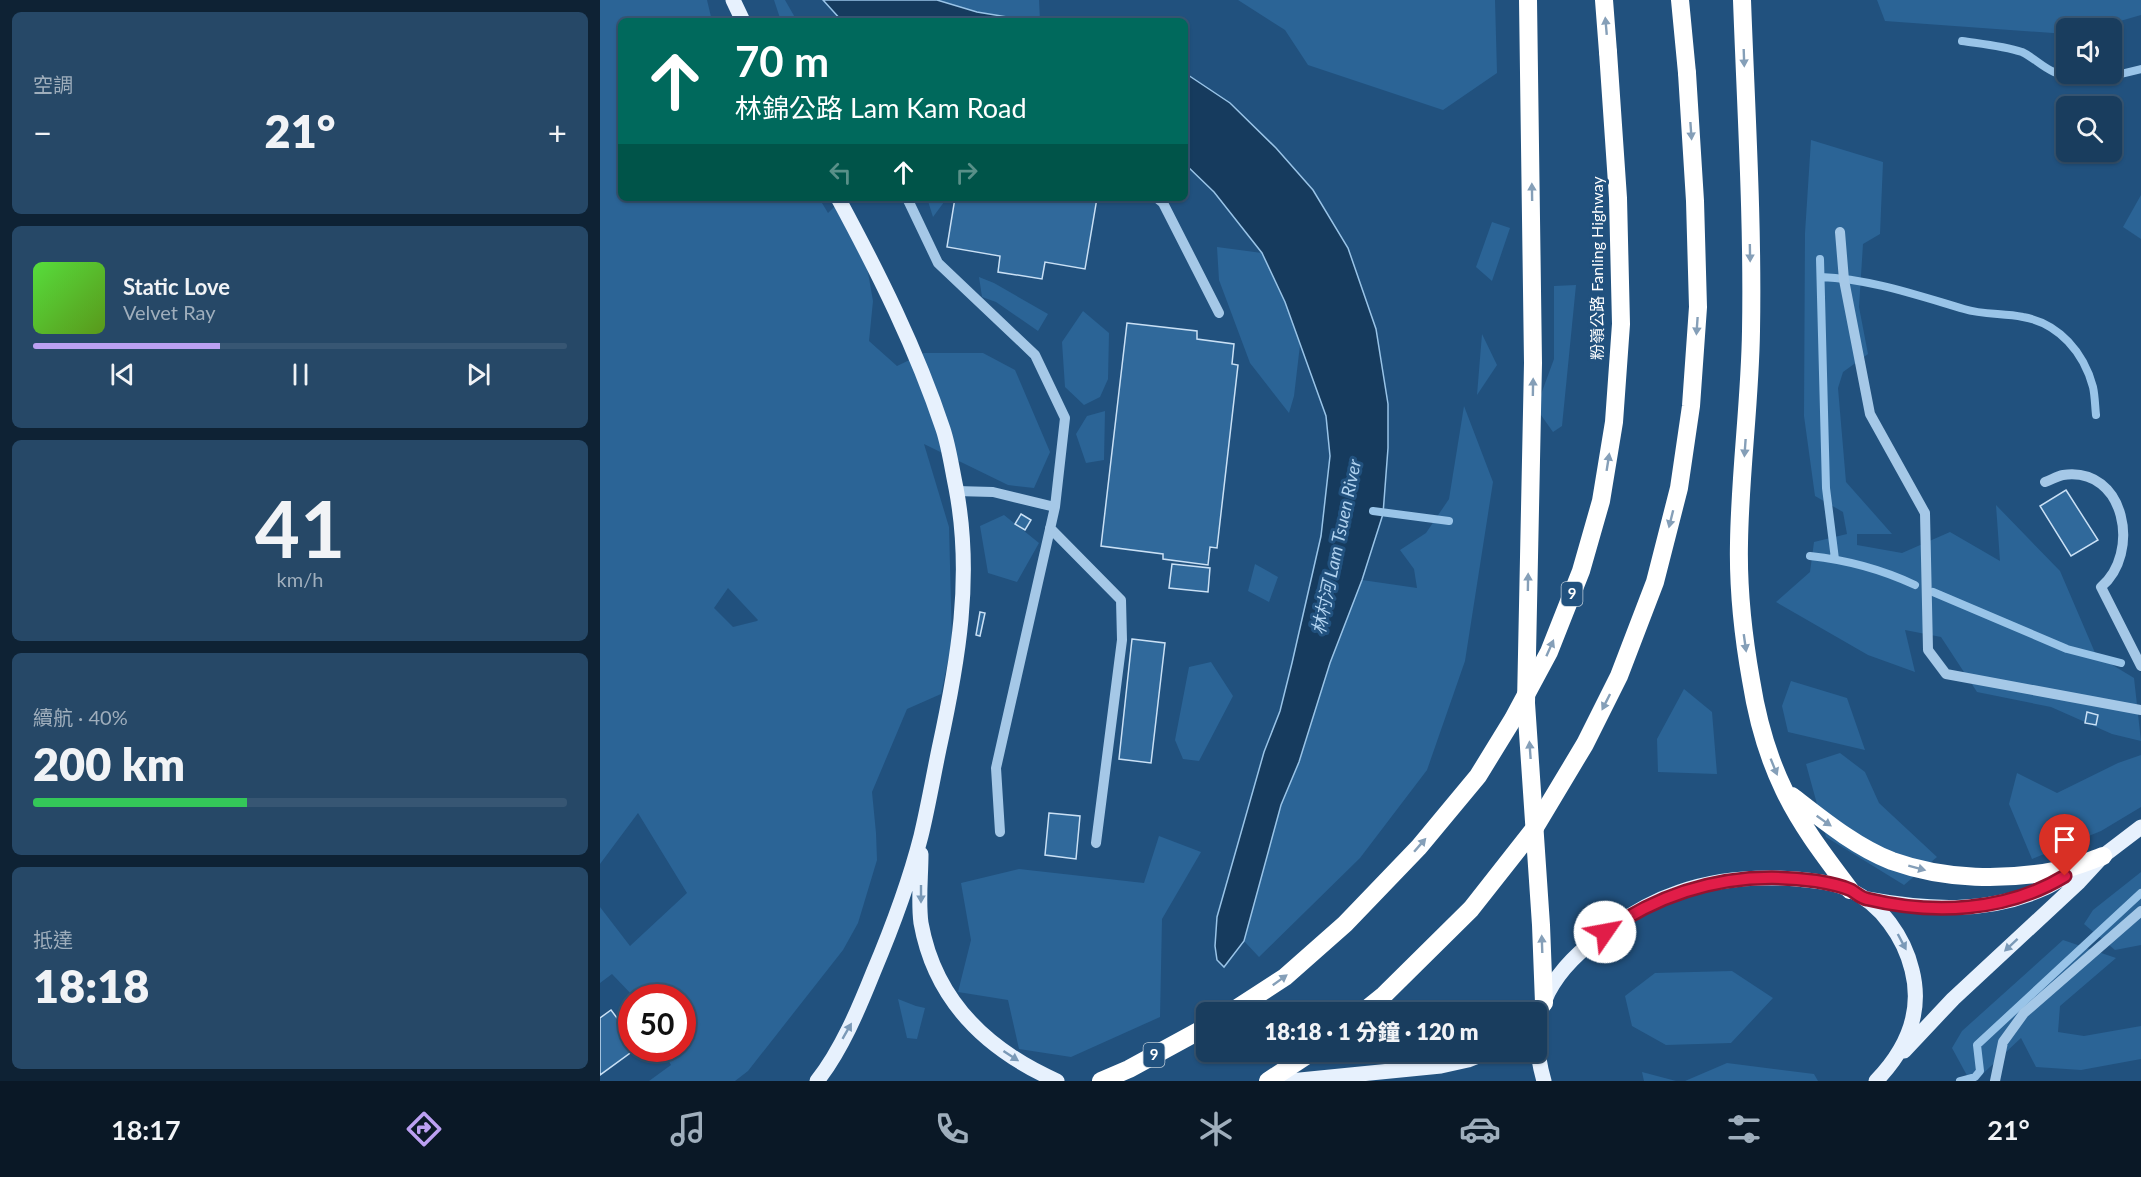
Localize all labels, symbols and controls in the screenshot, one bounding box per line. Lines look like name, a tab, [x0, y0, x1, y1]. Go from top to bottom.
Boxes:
one-way arrow	[1601, 16, 1611, 35]
map controls	[2056, 18, 2122, 162]
button: sound	[2056, 18, 2122, 84]
text: 70 m	[735, 36, 829, 86]
icon: ahead	[636, 42, 714, 120]
one-way arrow	[1740, 49, 1749, 68]
text: 空調	[33, 72, 73, 96]
text: 林錦公路 Lam Kam Road	[735, 91, 1027, 124]
button: search	[2056, 96, 2122, 162]
text: 21°	[265, 104, 335, 158]
text: −	[33, 112, 52, 152]
text: +	[548, 112, 567, 152]
one-way arrow	[1686, 122, 1696, 141]
icon: left	[824, 156, 857, 189]
icon: ahead	[887, 156, 920, 189]
icon: right	[950, 156, 983, 189]
street label: 粉嶺公路 Fanling Highway	[1587, 176, 1606, 360]
one-way arrow	[1527, 182, 1537, 201]
one-way arrow	[1746, 244, 1755, 263]
text: Static Love	[123, 273, 230, 300]
text: Velvet Ray	[123, 300, 216, 324]
one-way arrow	[1692, 316, 1701, 335]
icon: previous	[106, 358, 139, 391]
icon: pause	[284, 358, 317, 391]
icon: next	[462, 358, 495, 391]
one-way arrow	[1528, 377, 1537, 396]
one-way arrow	[1741, 439, 1750, 458]
one-way arrow	[1603, 453, 1612, 472]
water label: 林村河 Lam Tsuen River	[1307, 456, 1365, 636]
text: 41	[255, 481, 345, 575]
one-way arrow	[1666, 510, 1676, 528]
text: km/h	[277, 567, 323, 591]
one-way arrow	[1523, 572, 1533, 591]
road number: 9	[1562, 582, 1582, 606]
one-way arrow	[1741, 633, 1750, 652]
one-way arrow	[1546, 639, 1556, 657]
one-way arrow	[1601, 694, 1611, 711]
text: 續航 · 40%	[33, 705, 128, 729]
text: 200 km	[33, 737, 185, 791]
one-way arrow	[1525, 740, 1534, 759]
one-way arrow	[1769, 759, 1779, 777]
pin	[2039, 814, 2090, 876]
one-way arrow	[1816, 815, 1832, 827]
icon: arrive	[2048, 823, 2081, 856]
one-way arrow	[1414, 837, 1427, 853]
one-way arrow	[1909, 864, 1927, 873]
one-way arrow	[916, 885, 926, 904]
position arrow	[1573, 900, 1637, 964]
text: 抵達	[33, 927, 73, 951]
one-way arrow	[1897, 934, 1907, 951]
one-way arrow	[1537, 935, 1547, 954]
one-way arrow	[2004, 938, 2019, 952]
text: 18:18	[33, 959, 149, 1013]
one-way arrow	[1272, 974, 1287, 986]
speed limit sign: 50	[618, 984, 696, 1062]
text: 18:18 · 1 分鐘 · 120 m	[1265, 1018, 1478, 1045]
one-way arrow	[842, 1022, 852, 1039]
road number: 9	[1144, 1043, 1164, 1067]
one-way arrow	[1003, 1051, 1019, 1062]
icon: directions	[403, 1108, 445, 1150]
icon: music	[667, 1108, 709, 1150]
icon: phone	[931, 1108, 973, 1150]
icon: climate	[1195, 1108, 1237, 1150]
icon: car	[1459, 1108, 1501, 1150]
icon: filters	[1723, 1108, 1765, 1150]
text: 18:17	[111, 1113, 181, 1146]
text: 21°	[1987, 1113, 2030, 1146]

